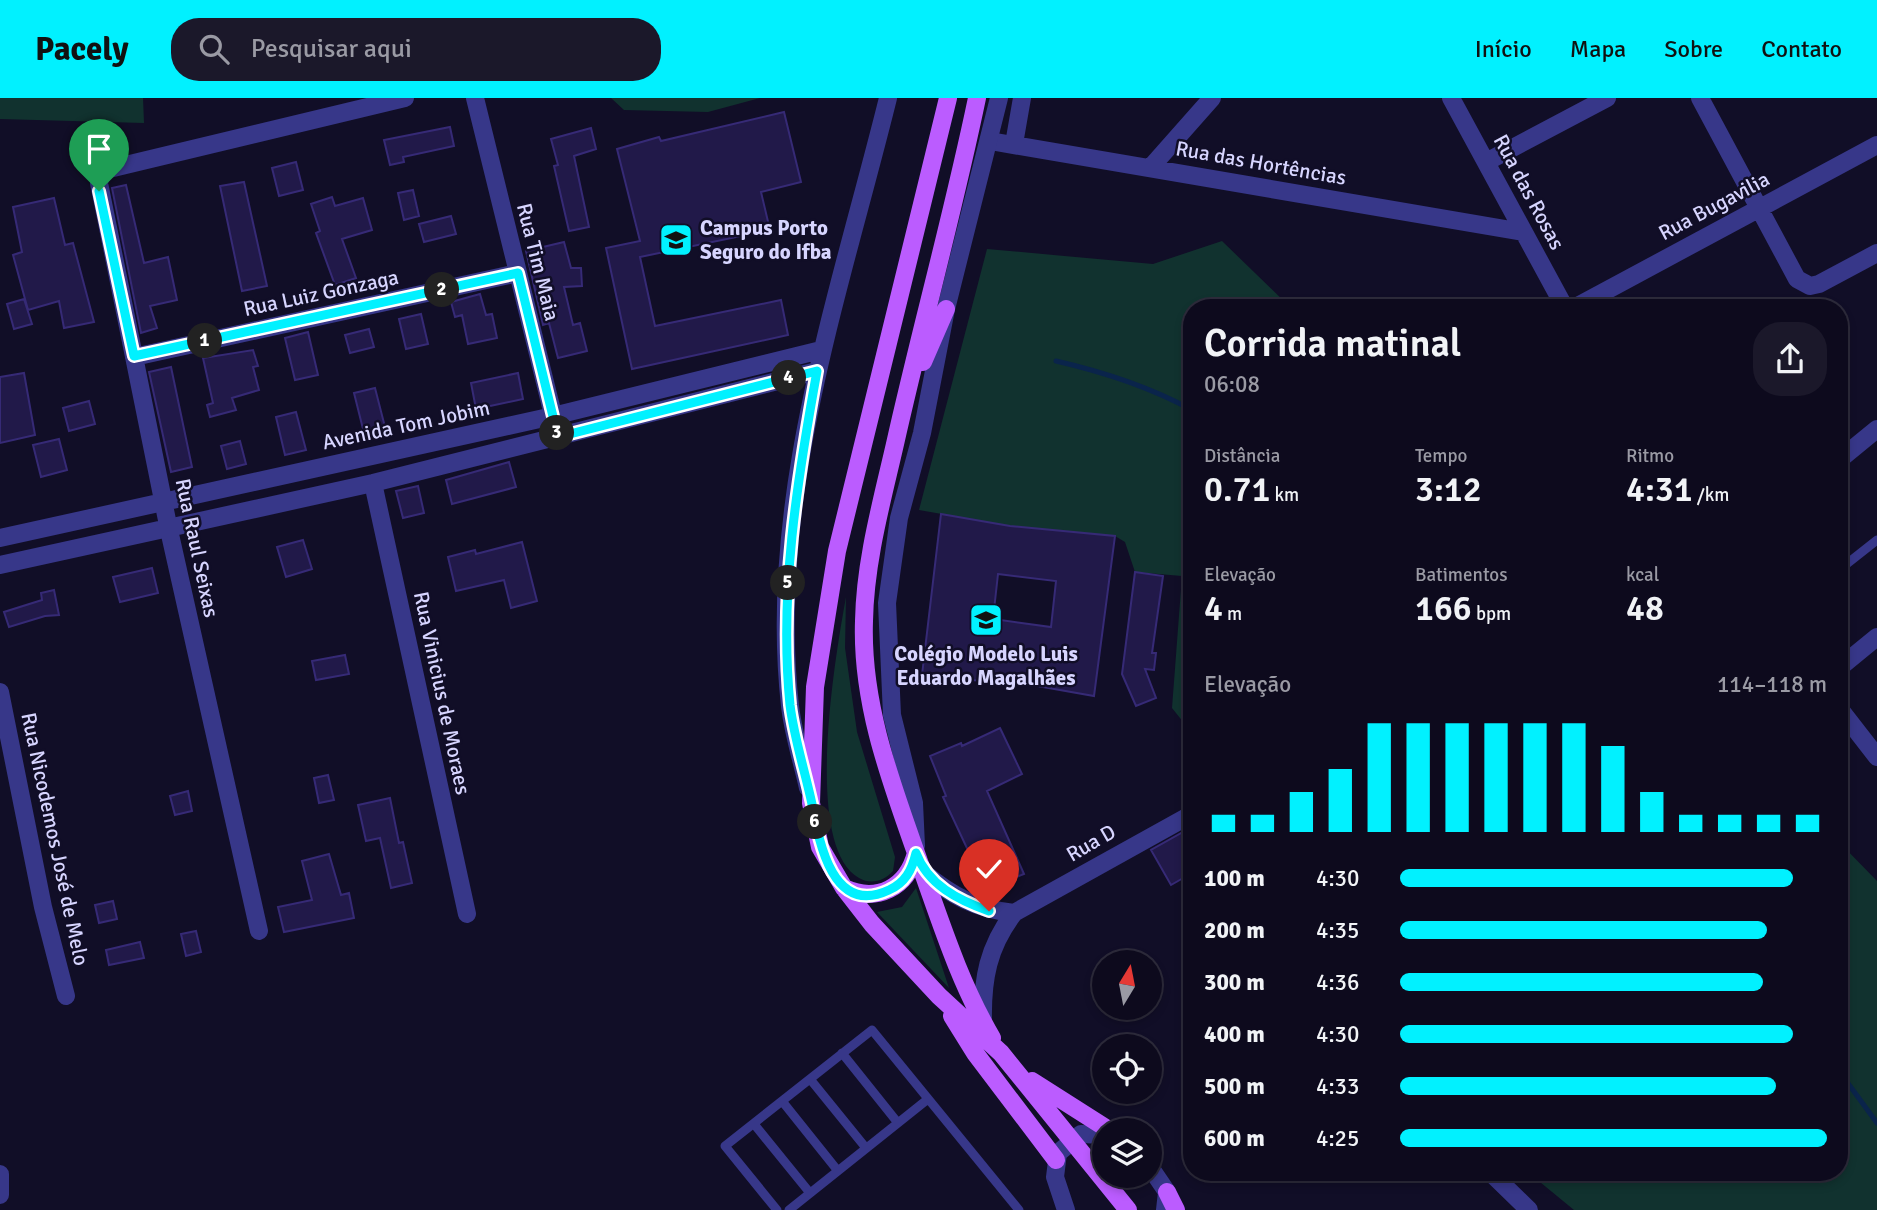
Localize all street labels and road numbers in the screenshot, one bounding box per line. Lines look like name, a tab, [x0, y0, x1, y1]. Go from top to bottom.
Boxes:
street label: Rua das Rosas	[1488, 130, 1570, 254]
street label: Rua das Hortências	[1174, 135, 1348, 191]
street label: Rua Bugavilia	[1654, 166, 1774, 246]
street label: Rua Tim Maia	[511, 201, 565, 323]
street label: Rua Luiz Gonzaga	[241, 264, 401, 322]
street label: Avenida Tom Jobim	[320, 395, 492, 455]
street label: Rua Raul Seixas	[170, 476, 224, 620]
street label: Rua Vinicius de Moraes	[408, 589, 476, 797]
street label: Rua Nicodemos José de Melo	[15, 710, 95, 968]
street label: Rua D	[1062, 819, 1120, 867]

